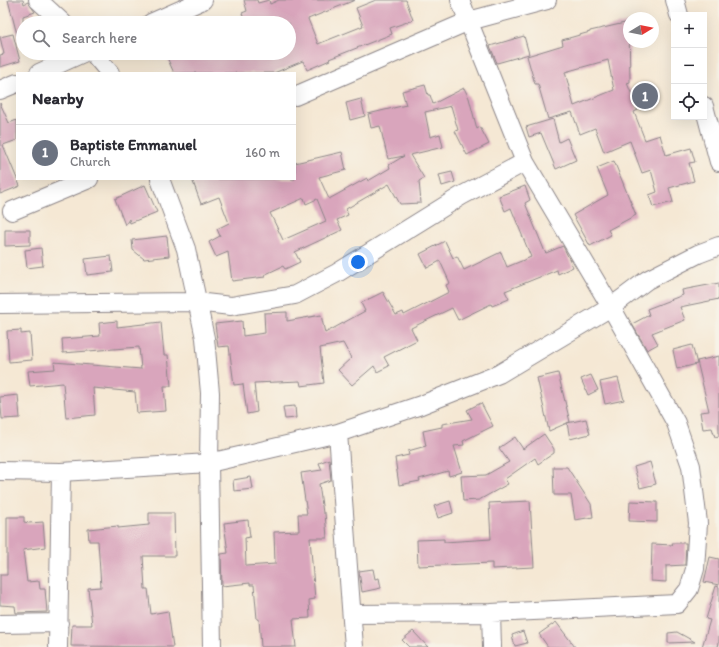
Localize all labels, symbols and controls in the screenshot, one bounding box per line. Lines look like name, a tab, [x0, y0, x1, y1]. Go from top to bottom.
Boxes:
north arrow	[623, 12, 659, 48]
map controls	[671, 12, 707, 120]
button: +	[671, 12, 707, 48]
search box	[16, 16, 296, 60]
icon: search	[30, 27, 52, 49]
text: Search here	[62, 29, 137, 47]
button: −	[671, 48, 707, 84]
pin: 1	[632, 81, 658, 111]
button: locate	[671, 84, 707, 120]
text: Nearby	[32, 88, 84, 108]
text: Baptiste Emmanuel	[70, 136, 197, 154]
text: 1	[42, 145, 48, 160]
text: 160 m	[245, 145, 280, 160]
text: Church	[70, 154, 111, 169]
your location	[348, 252, 368, 272]

